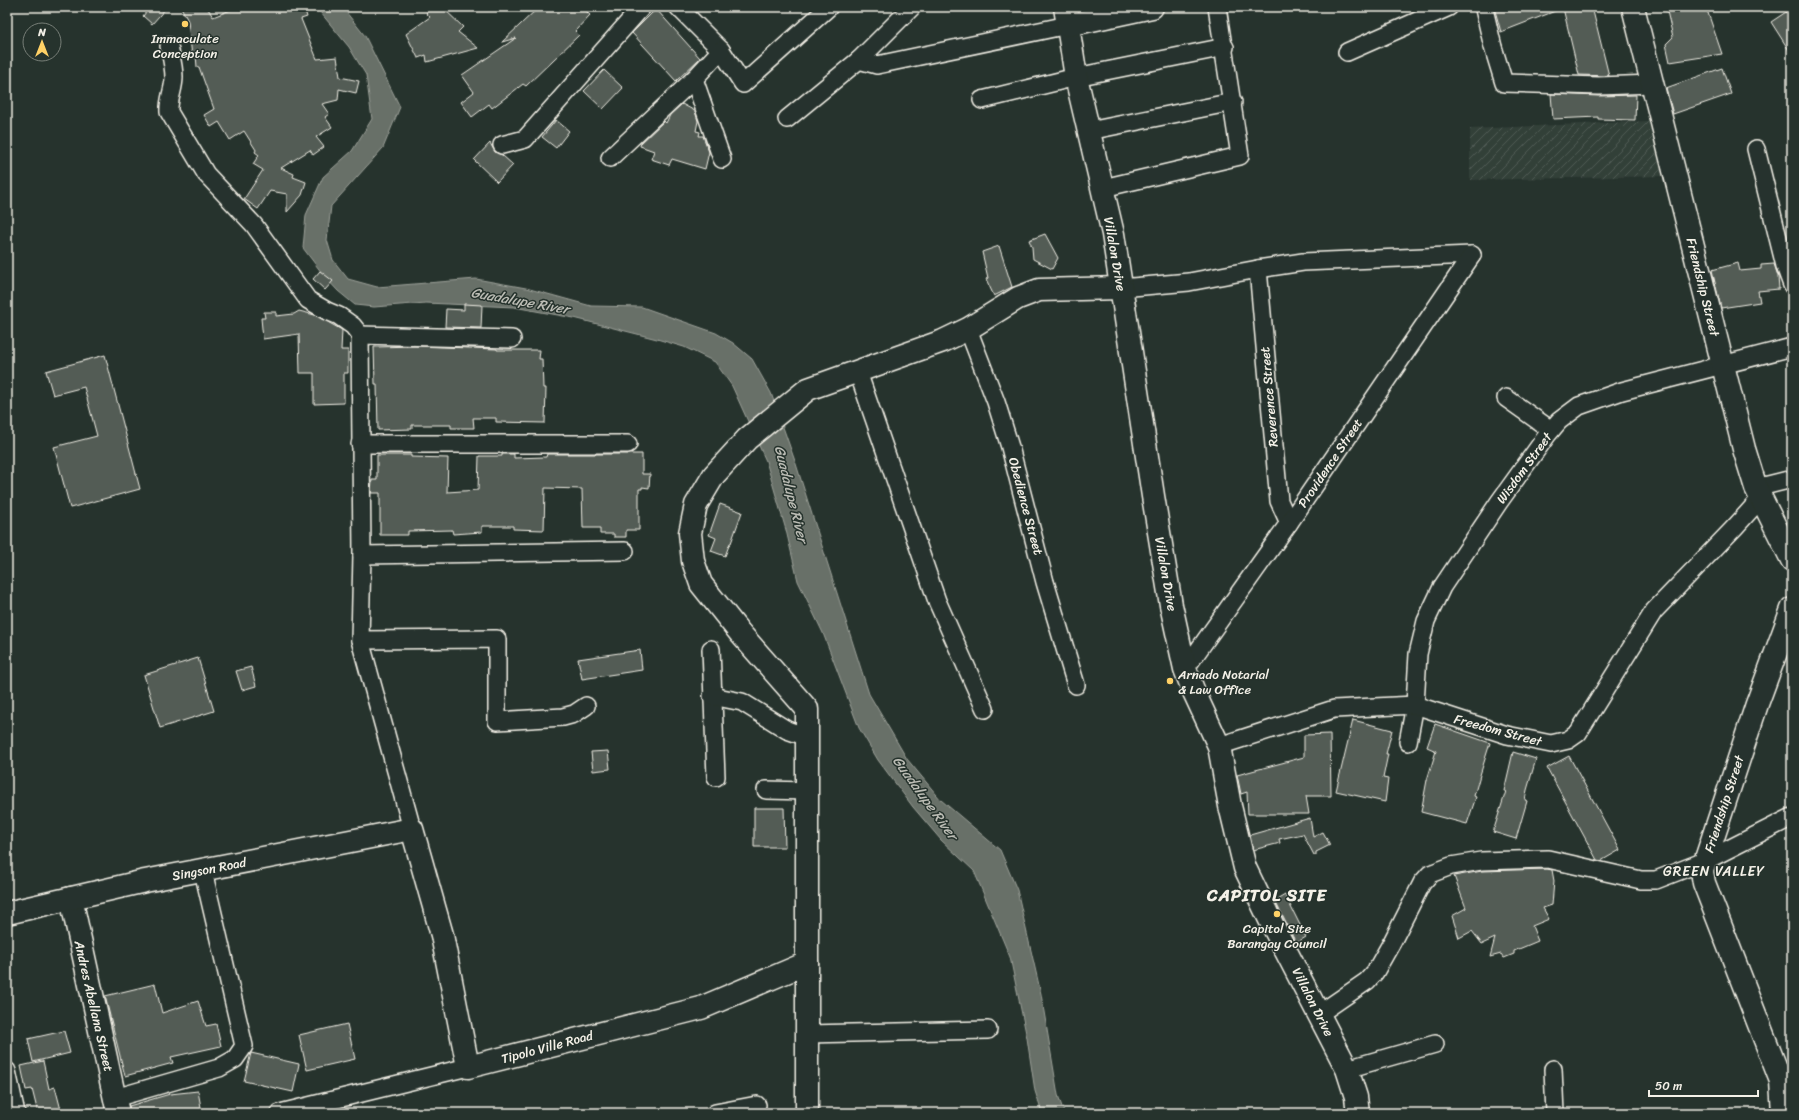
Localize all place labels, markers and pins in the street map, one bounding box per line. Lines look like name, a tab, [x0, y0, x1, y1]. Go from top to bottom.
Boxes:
marker: Immaculate Conception	[180, 19, 190, 29]
place label: Immaculate Conception	[150, 27, 219, 65]
place label: Arnado Notarial & Law Office	[1177, 663, 1269, 701]
marker: Arnado Notarial & Law Office	[1165, 676, 1175, 686]
marker: Capitol Site Barangay Council	[1272, 909, 1282, 919]
place label: Capitol Site Barangay Council	[1227, 917, 1327, 955]

